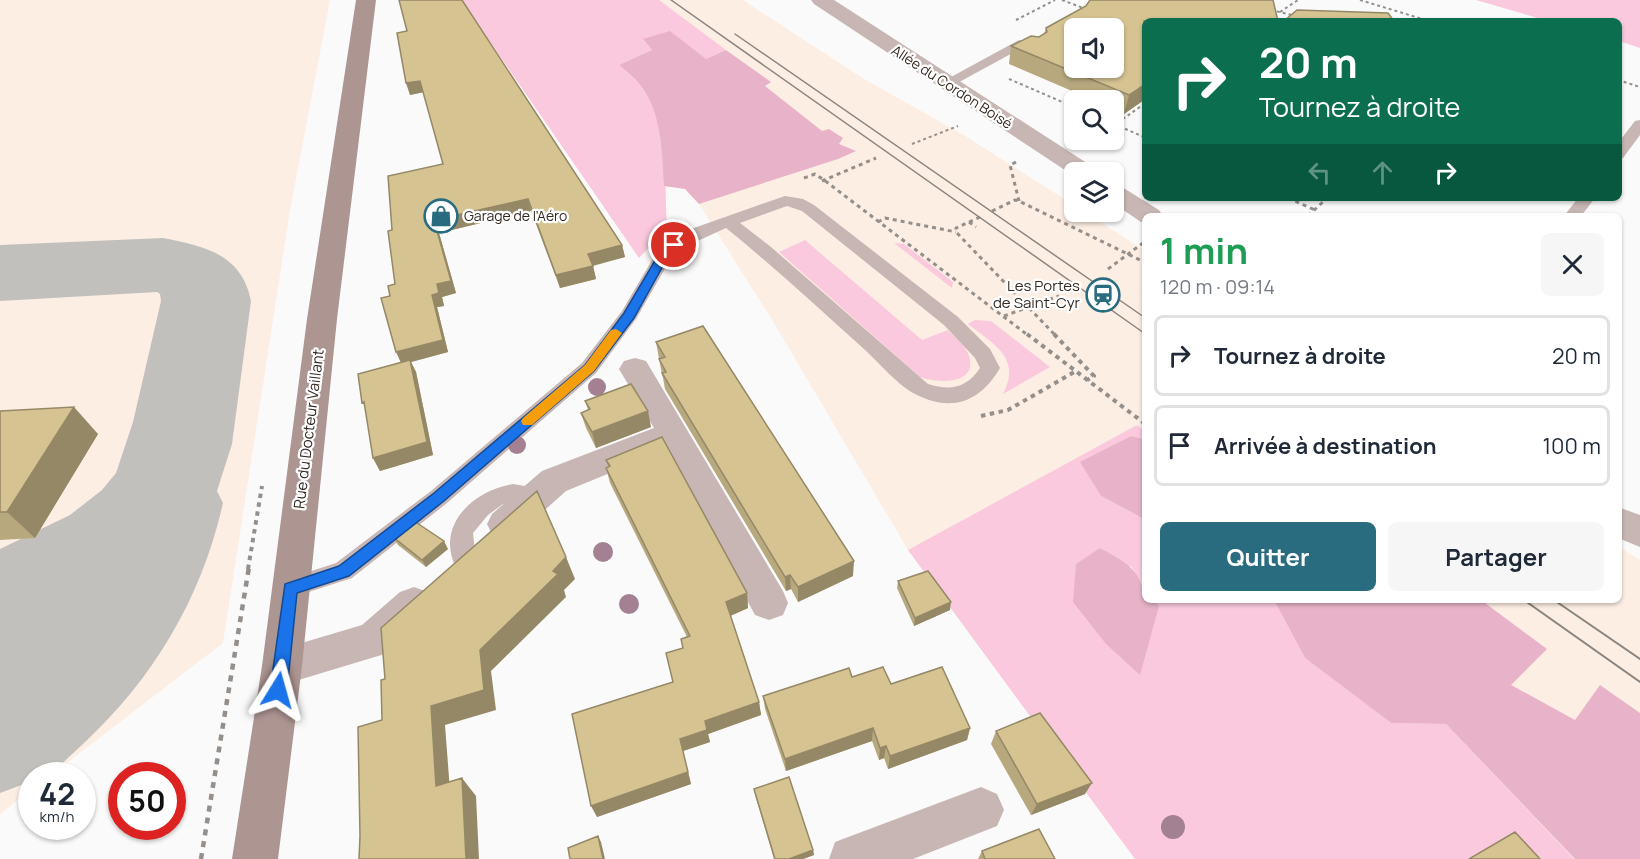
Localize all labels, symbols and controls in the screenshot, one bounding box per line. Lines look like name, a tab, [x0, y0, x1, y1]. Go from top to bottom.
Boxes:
map controls	[1064, 18, 1124, 222]
button: sound	[1064, 18, 1124, 78]
text: 20 m	[1259, 33, 1358, 91]
street label: Allée du Cordon Boisé	[888, 40, 1016, 133]
icon: right	[1160, 42, 1238, 120]
text: Tournez à droite	[1259, 88, 1460, 125]
button: search	[1064, 90, 1124, 150]
icon: left	[1303, 156, 1336, 189]
icon: ahead	[1366, 156, 1399, 189]
icon: right	[1429, 156, 1462, 189]
button: layers	[1064, 162, 1124, 222]
shop icon: Garage de l’Aéro	[423, 198, 459, 234]
place label: Garage de l’Aéro	[464, 206, 567, 225]
pin	[648, 219, 699, 270]
text: 1 min	[1160, 226, 1248, 275]
icon: arrive	[657, 228, 690, 261]
button: close	[1541, 233, 1604, 296]
text: 120 m · 09:14	[1160, 273, 1275, 300]
place label: Les Portes de Saint-Cyr	[993, 275, 1081, 313]
station icon: Les Portes de Saint-Cyr	[1085, 277, 1121, 313]
icon: right	[1163, 339, 1196, 372]
text: Tournez à droite	[1214, 341, 1386, 371]
text: 20 m	[1552, 341, 1601, 371]
street label: Rue du Docteur Vaillant	[288, 348, 329, 510]
icon: arrive	[1163, 429, 1196, 462]
text: Arrivée à destination	[1214, 431, 1437, 461]
text: 100 m	[1543, 431, 1601, 461]
button: Quitter	[1160, 522, 1376, 591]
button: Partager	[1388, 522, 1604, 591]
position arrow	[246, 658, 310, 722]
speed limit sign: 50	[108, 762, 186, 840]
text: 42	[39, 773, 75, 814]
text: km/h	[40, 806, 74, 827]

